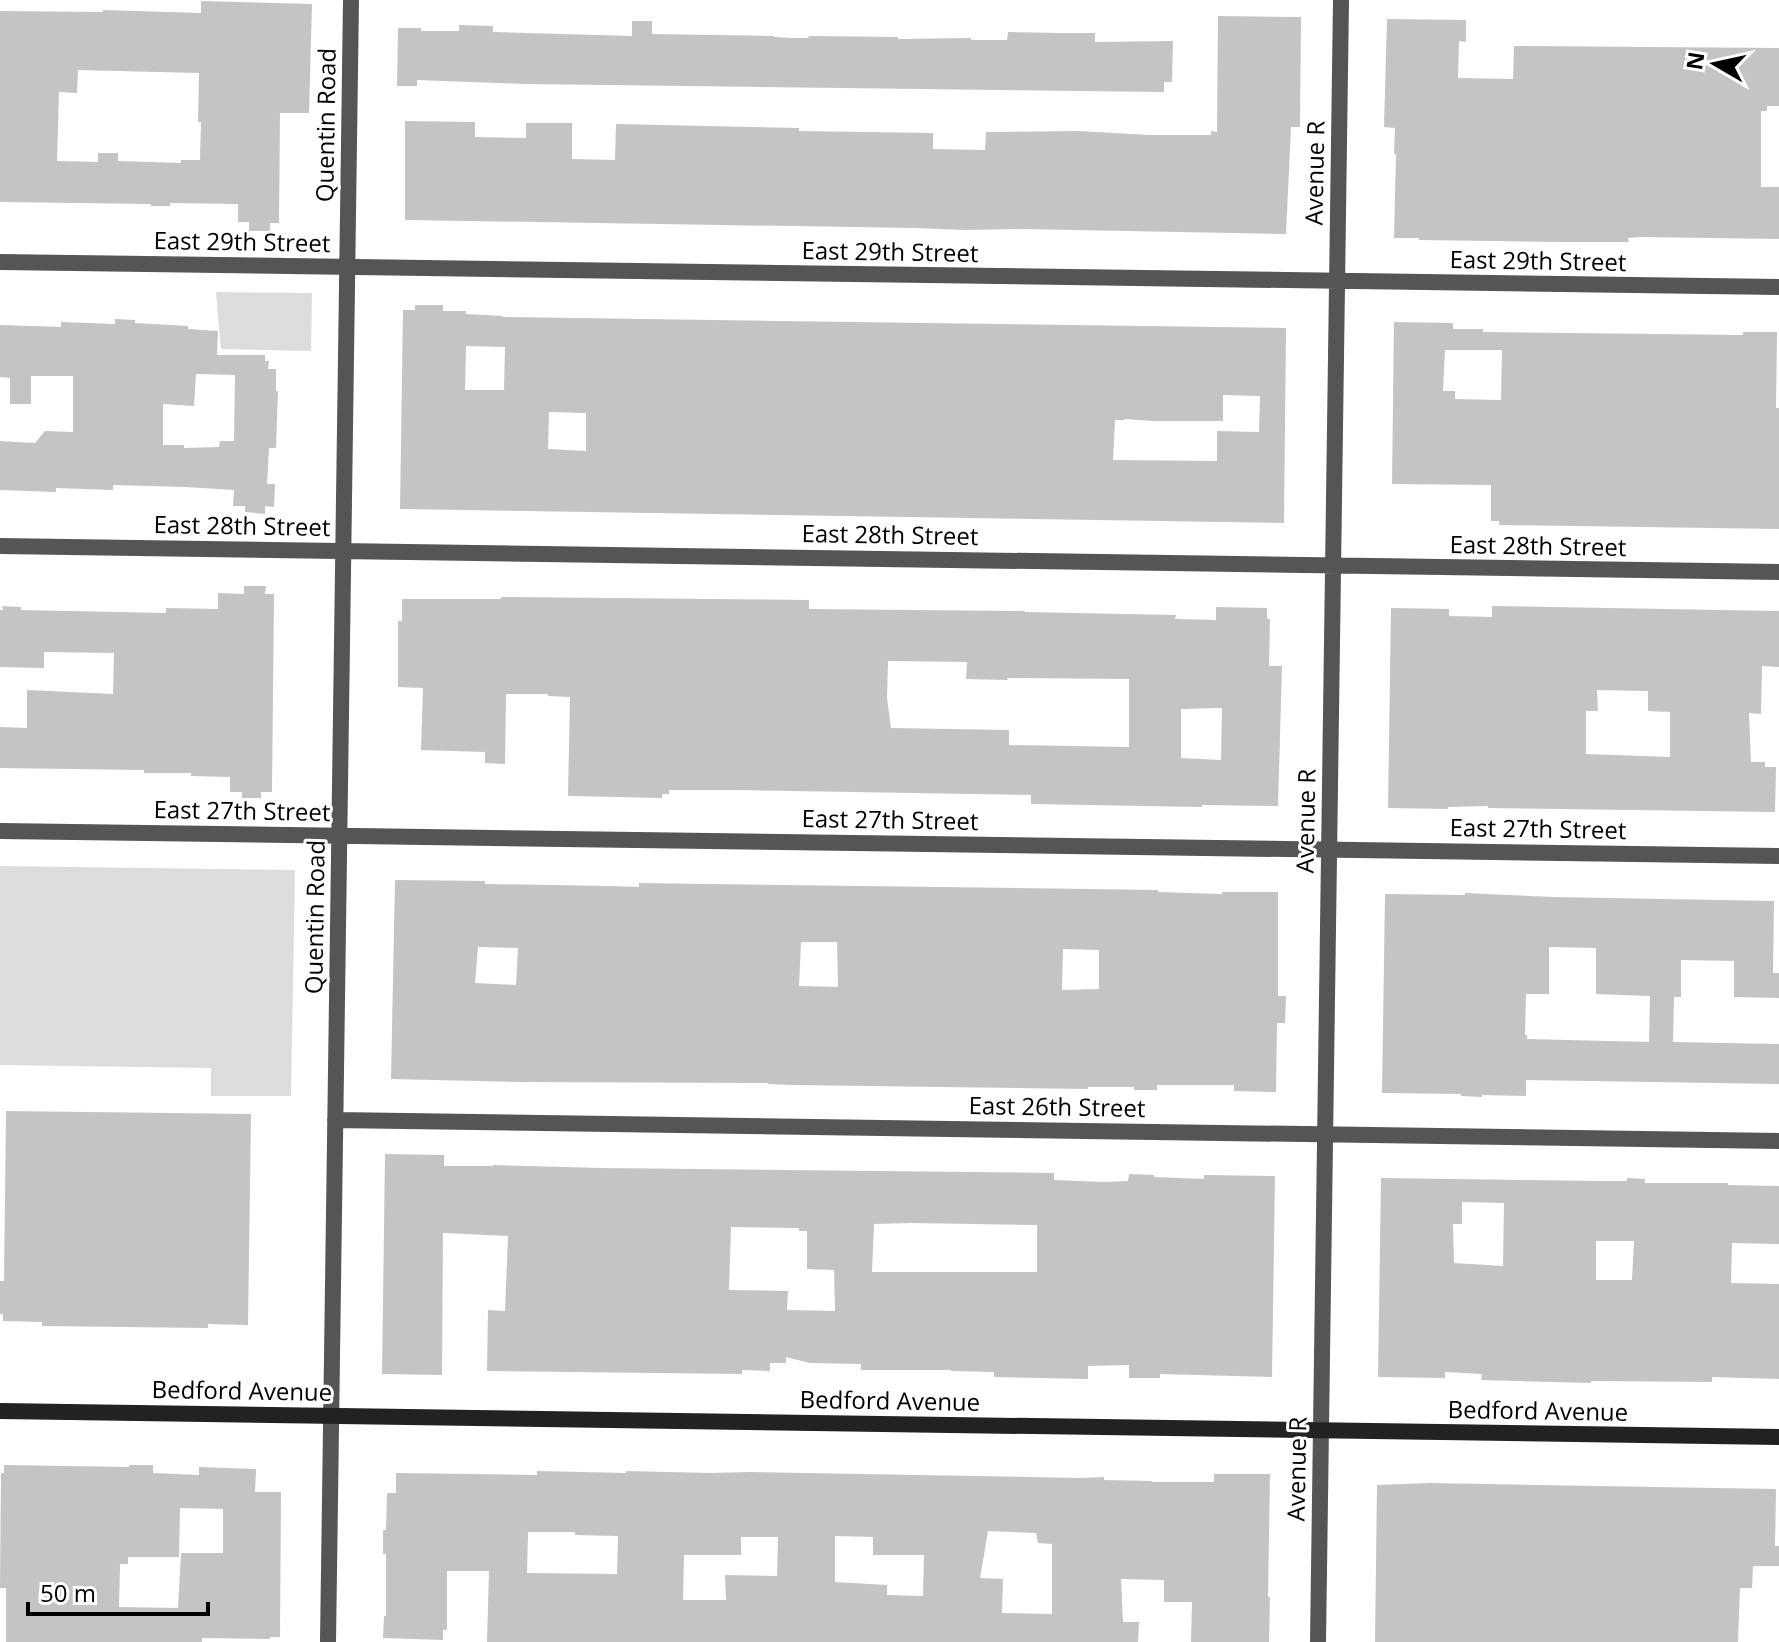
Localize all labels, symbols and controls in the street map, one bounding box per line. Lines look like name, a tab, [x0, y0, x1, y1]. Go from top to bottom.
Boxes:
north arrow	[1675, 24, 1755, 104]
street label: Quentin Road	[307, 48, 343, 202]
text: N	[1678, 50, 1710, 72]
street label: Avenue R	[1297, 120, 1331, 226]
street label: East 29th Street	[153, 223, 331, 259]
street label: East 29th Street	[801, 233, 979, 269]
street label: East 29th Street	[1449, 242, 1627, 278]
street label: East 28th Street	[153, 507, 331, 543]
street label: East 28th Street	[801, 516, 979, 552]
street label: East 28th Street	[1449, 527, 1627, 563]
street label: Avenue R	[1288, 768, 1322, 874]
street label: East 27th Street	[153, 792, 331, 828]
street label: East 27th Street	[801, 801, 979, 837]
street label: East 27th Street	[1449, 810, 1627, 846]
street label: Quentin Road	[296, 840, 332, 994]
street label: East 26th Street	[968, 1088, 1146, 1124]
street label: Bedford Avenue	[151, 1372, 333, 1408]
street label: Bedford Avenue	[799, 1382, 981, 1418]
street label: Bedford Avenue	[1447, 1392, 1629, 1428]
street label: Avenue R	[1279, 1416, 1313, 1522]
scale bar	[28, 1566, 208, 1616]
text: 50 m	[40, 1576, 96, 1609]

